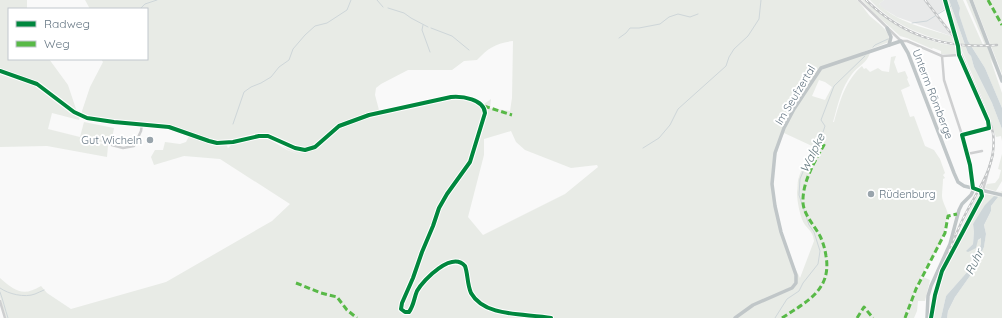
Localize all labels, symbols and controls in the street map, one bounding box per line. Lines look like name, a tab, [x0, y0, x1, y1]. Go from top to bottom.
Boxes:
legend	[8, 8, 148, 60]
text: Radweg	[44, 16, 90, 31]
text: Weg	[44, 36, 70, 51]
street label: Unterm Römberge	[909, 47, 957, 141]
street label: Im Seufzertal	[772, 63, 818, 127]
water label: Walpke	[796, 130, 828, 175]
place label: Gut Wicheln	[81, 133, 142, 147]
marker: Gut Wicheln	[145, 135, 155, 145]
place label: Rüdenburg	[879, 187, 936, 201]
marker: Rüdenburg	[866, 189, 876, 199]
water label: Ruhr	[962, 246, 987, 277]

